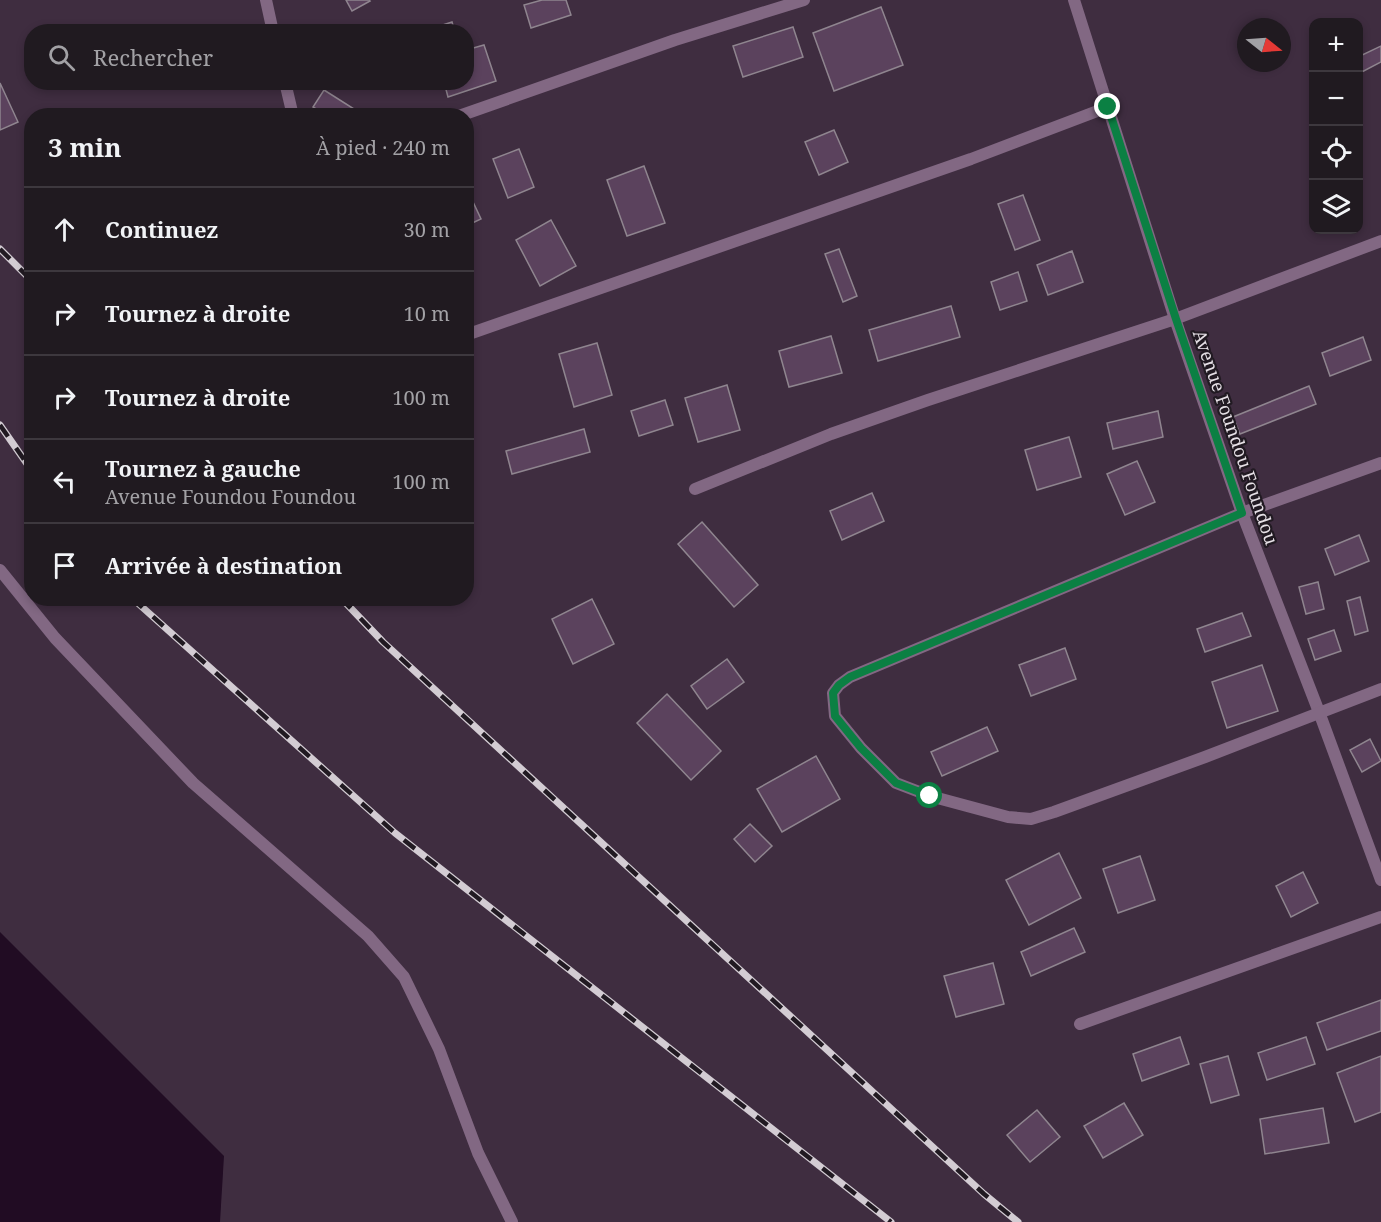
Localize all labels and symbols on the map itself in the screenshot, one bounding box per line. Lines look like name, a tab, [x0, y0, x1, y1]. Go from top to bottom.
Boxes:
north arrow	[1237, 18, 1291, 72]
route end	[1094, 93, 1120, 119]
street label: Avenue Foundou Foundou	[1188, 326, 1284, 548]
route start	[916, 782, 942, 808]

